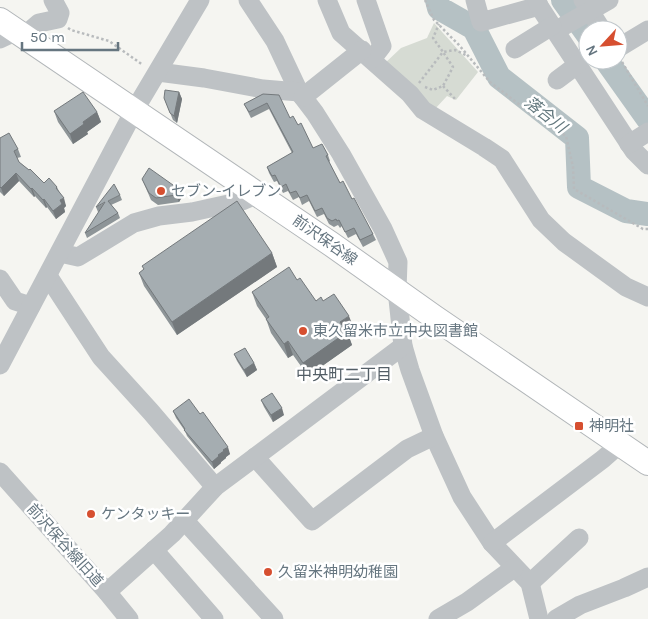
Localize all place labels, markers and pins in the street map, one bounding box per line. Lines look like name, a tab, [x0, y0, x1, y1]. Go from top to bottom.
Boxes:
place label: セブン-イレブン	[171, 182, 281, 200]
marker: セブン-イレブン	[155, 185, 167, 197]
place label: 東久留米市立中央図書館	[313, 322, 478, 340]
marker: 東久留米市立中央図書館	[297, 325, 309, 337]
place label: 神明社	[589, 417, 634, 435]
marker: 神明社	[573, 420, 585, 432]
place label: ケンタッキー	[101, 505, 191, 523]
marker: ケンタッキー	[85, 508, 97, 520]
place label: 久留米神明幼稚園	[278, 563, 398, 581]
marker: 久留米神明幼稚園	[262, 566, 274, 578]

